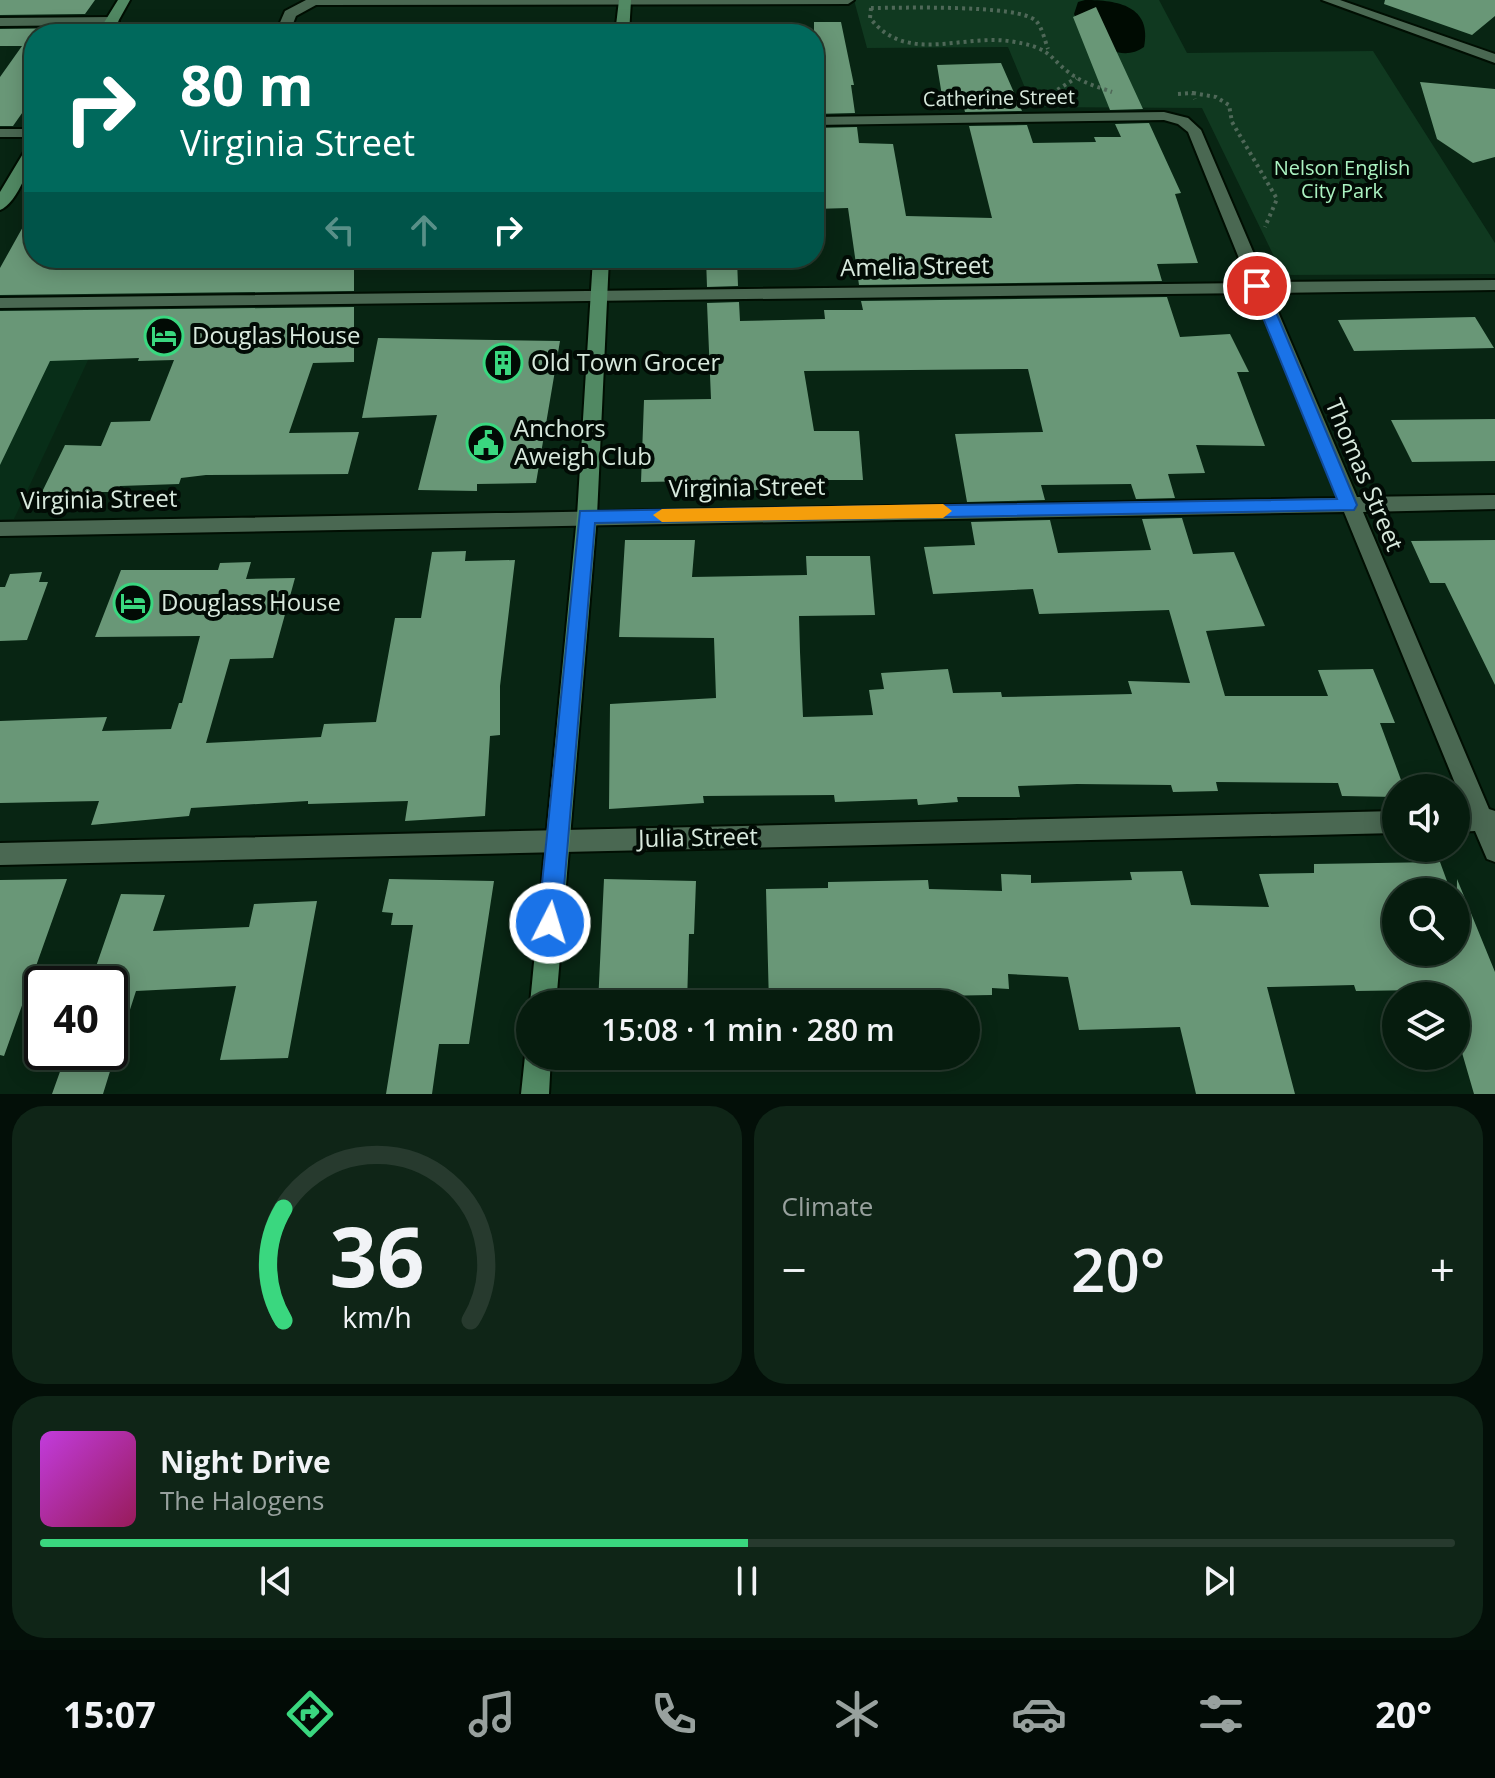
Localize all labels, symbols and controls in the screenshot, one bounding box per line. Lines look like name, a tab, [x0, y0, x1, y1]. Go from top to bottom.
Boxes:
text: 80 m	[180, 46, 314, 122]
icon: right	[48, 56, 152, 160]
street label: Catherine Street	[923, 83, 1075, 112]
text: Virginia Street	[180, 118, 415, 167]
park label: Nelson English City Park	[1274, 154, 1410, 204]
icon: left	[318, 208, 362, 252]
icon: ahead	[402, 208, 446, 252]
icon: right	[486, 208, 530, 252]
street label: Amelia Street	[840, 248, 990, 283]
pin	[1223, 252, 1291, 320]
icon: arrive	[1235, 264, 1279, 308]
hotel icon: Douglas House	[143, 315, 185, 357]
place label: Douglas House	[192, 318, 360, 351]
building icon: Old Town Grocer	[482, 342, 524, 384]
place label: Old Town Grocer	[531, 345, 721, 378]
street label: Thomas Street	[1318, 393, 1412, 556]
place label: Anchors Aweigh Club	[514, 411, 652, 472]
public building icon: Anchors Aweigh Club	[465, 422, 507, 464]
street label: Virginia Street	[668, 469, 826, 504]
street label: Virginia Street	[20, 481, 178, 516]
hotel icon: Douglass House	[112, 582, 154, 624]
place label: Douglass House	[161, 585, 341, 618]
map controls	[1382, 774, 1470, 1070]
button: sound	[1382, 774, 1470, 862]
street label: Julia Street	[636, 819, 758, 854]
button: search	[1382, 878, 1470, 966]
position arrow	[508, 881, 592, 965]
speed limit sign: 40	[24, 966, 128, 1070]
button: layers	[1382, 982, 1470, 1070]
text: 15:08 · 1 min · 280 m	[601, 1009, 895, 1050]
text: Climate	[782, 1188, 873, 1224]
text: 36	[329, 1198, 424, 1311]
text: 20°	[1071, 1228, 1165, 1310]
text: −	[782, 1239, 807, 1299]
text: +	[1430, 1239, 1455, 1299]
text: km/h	[342, 1297, 411, 1336]
text: Night Drive	[160, 1441, 331, 1482]
text: The Halogens	[160, 1482, 325, 1518]
icon: previous	[254, 1559, 298, 1603]
icon: pause	[725, 1559, 769, 1603]
icon: next	[1197, 1559, 1241, 1603]
icon: directions	[282, 1686, 338, 1742]
icon: music	[464, 1686, 520, 1742]
icon: phone	[646, 1686, 702, 1742]
icon: climate	[829, 1686, 885, 1742]
icon: car	[1011, 1686, 1067, 1742]
icon: filters	[1193, 1686, 1249, 1742]
text: 15:07	[63, 1690, 156, 1739]
text: 20°	[1375, 1690, 1432, 1739]

